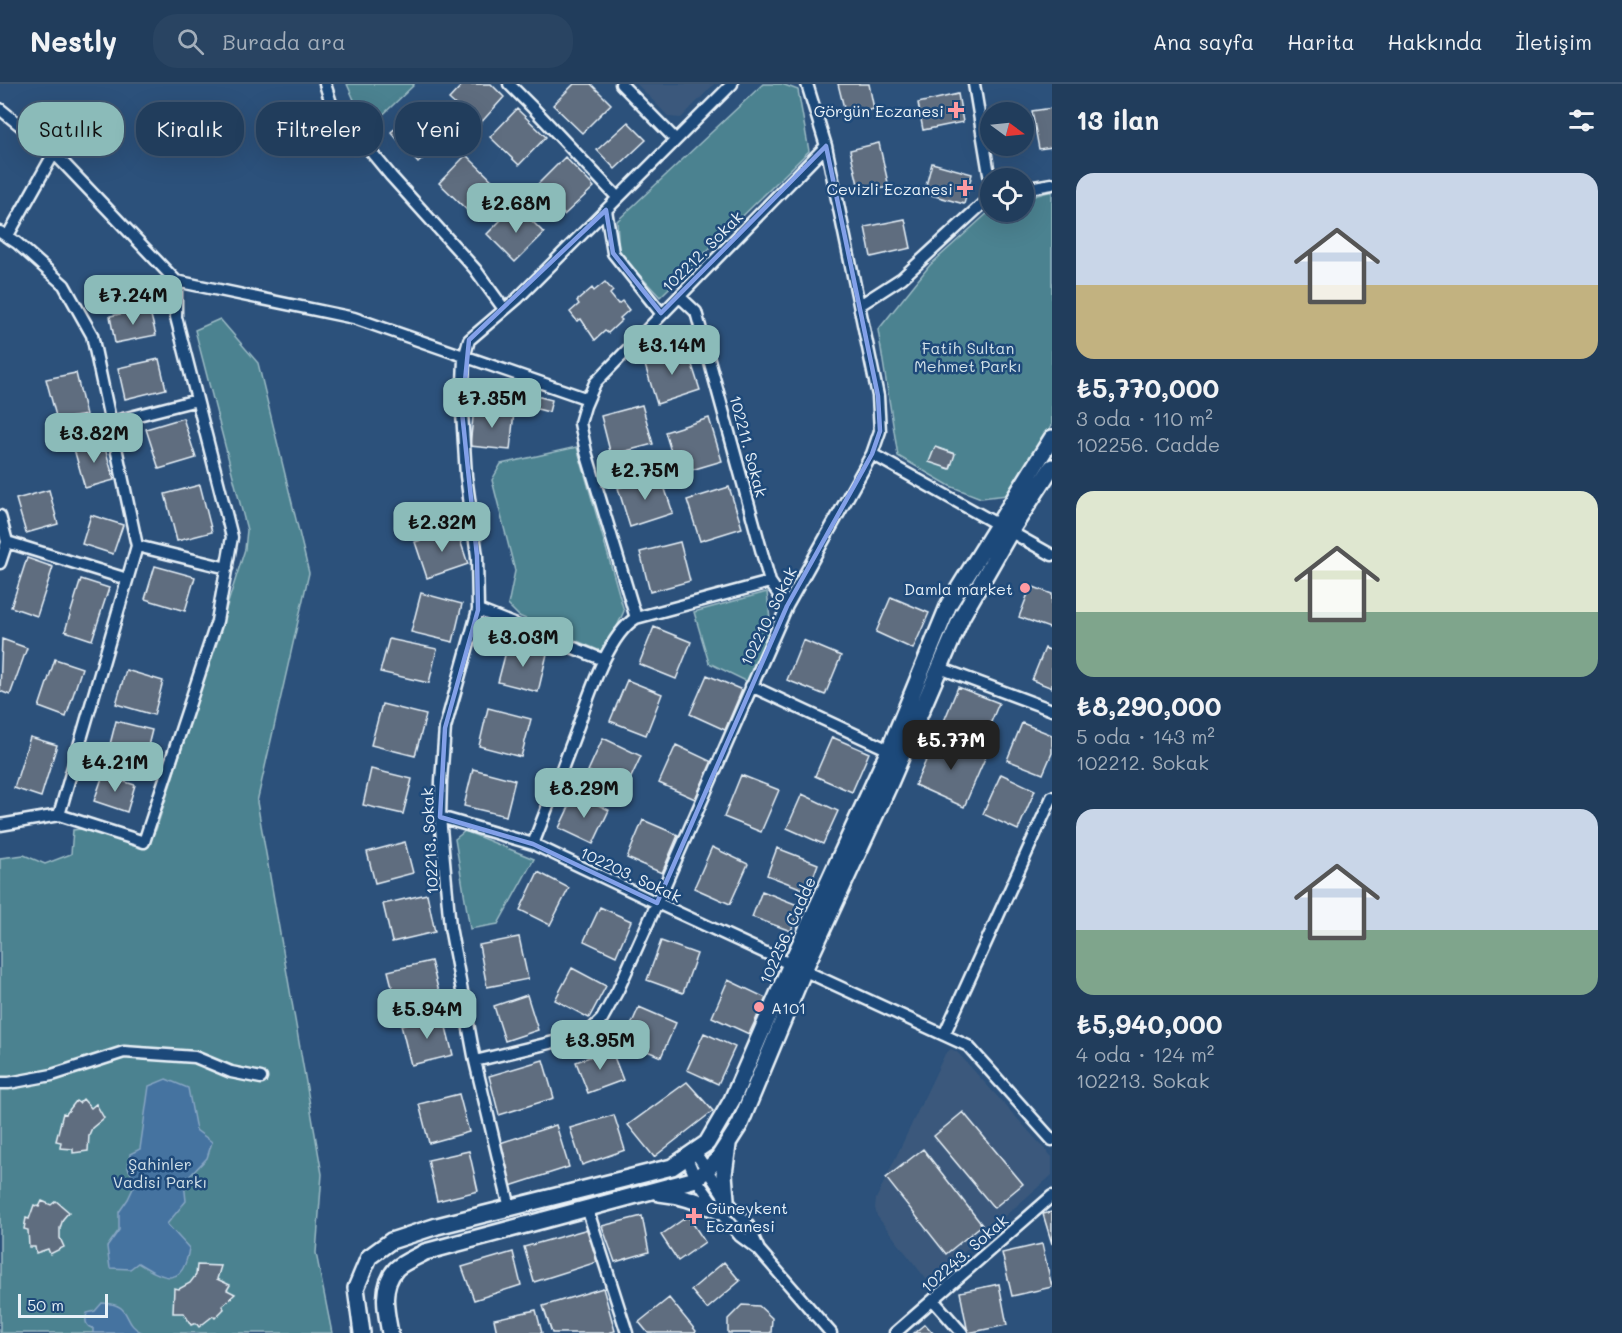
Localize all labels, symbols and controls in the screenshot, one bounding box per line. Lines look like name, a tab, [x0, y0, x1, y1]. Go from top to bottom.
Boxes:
search box	[153, 14, 573, 68]
text: Nestly	[30, 23, 117, 59]
icon: search	[174, 25, 207, 58]
text: Burada ara	[222, 27, 346, 56]
text: Ana sayfa	[1153, 28, 1254, 55]
text: Harita	[1287, 28, 1355, 55]
text: Hakkında	[1388, 28, 1482, 55]
text: İletişim	[1515, 28, 1592, 55]
place label: Görgün Eczanesi	[814, 100, 944, 121]
chip: Satılık	[18, 102, 124, 156]
chip: Kiralık	[136, 102, 244, 156]
chip: Filtreler	[256, 102, 383, 156]
chip: Yeni	[395, 102, 481, 156]
north arrow	[980, 102, 1034, 156]
map controls	[980, 102, 1034, 222]
marker: Görgün Eczanesi	[949, 103, 963, 117]
text: 13 ilan	[1076, 103, 1159, 137]
icon: filters	[1565, 104, 1598, 137]
button: locate	[980, 168, 1034, 222]
place label: Cevizli Eczanesi	[827, 178, 953, 199]
marker: Cevizli Eczanesi	[958, 181, 972, 195]
pin: ₺2.68M	[467, 183, 565, 234]
text: ₺2.68M	[481, 189, 551, 215]
street label: 102212. Sokak	[657, 206, 747, 296]
icon: home	[1283, 212, 1391, 320]
pin: ₺7.24M	[84, 275, 182, 326]
text: ₺7.24M	[98, 281, 168, 307]
pin: ₺3.14M	[623, 325, 721, 376]
text: ₺3.14M	[638, 331, 706, 357]
park label: Fatih Sultan Mehmet Parkı	[914, 337, 1022, 376]
text: ₺5,770,000	[1076, 371, 1219, 405]
pin: ₺7.35M	[443, 378, 541, 429]
text: ₺7.35M	[457, 384, 527, 410]
street label: 102211. Sokak	[725, 393, 773, 499]
text: 3 oda · 110 m²	[1076, 405, 1213, 431]
pin: ₺3.82M	[45, 413, 143, 464]
text: ₺3.82M	[59, 419, 129, 445]
text: 102256. Cadde	[1076, 431, 1220, 457]
pin: ₺2.75M	[596, 450, 694, 501]
text: ₺2.75M	[611, 456, 679, 482]
pin: ₺2.32M	[393, 502, 491, 553]
text: ₺2.32M	[407, 508, 477, 534]
icon: home	[1283, 530, 1391, 638]
street label: 102210. Sokak	[735, 563, 801, 669]
place label: Damla market	[904, 578, 1013, 599]
marker: Damla market	[1018, 581, 1032, 595]
pin: ₺3.03M	[474, 617, 572, 668]
text: ₺3.03M	[487, 623, 559, 649]
text: ₺8,290,000	[1076, 689, 1221, 723]
pin: ₺5.77M	[902, 720, 1000, 771]
text: 5 oda · 143 m²	[1076, 723, 1215, 749]
text: ₺5.77M	[917, 726, 985, 752]
pin: ₺4.21M	[66, 742, 164, 793]
text: ₺4.21M	[81, 748, 149, 774]
text: 102212. Sokak	[1076, 749, 1209, 775]
pin: ₺8.29M	[535, 768, 633, 819]
text: ₺8.29M	[549, 774, 619, 800]
street label: 102213. Sokak	[416, 787, 442, 895]
street label: 102203. Sokak	[577, 841, 685, 907]
icon: home	[1283, 848, 1391, 956]
street label: 102256. Cadde	[754, 873, 820, 987]
pin: ₺5.94M	[378, 989, 476, 1040]
text: ₺5.94M	[391, 995, 463, 1021]
place label: A101	[771, 997, 806, 1018]
marker: A101	[752, 1000, 766, 1014]
text: ₺5,940,000	[1076, 1007, 1222, 1041]
pin: ₺3.95M	[551, 1020, 649, 1071]
text: ₺3.95M	[565, 1026, 635, 1052]
text: 4 oda · 124 m²	[1076, 1041, 1214, 1067]
text: 102213. Sokak	[1076, 1067, 1209, 1093]
park label: Şahinler Vadisi Parkı	[113, 1153, 207, 1192]
place label: Güneykent Eczanesi	[706, 1197, 788, 1236]
marker: Güneykent Eczanesi	[687, 1209, 701, 1223]
street label: 102243. Sokak	[916, 1209, 1012, 1297]
scale bar	[18, 1291, 108, 1318]
text: 50 m	[27, 1294, 64, 1315]

